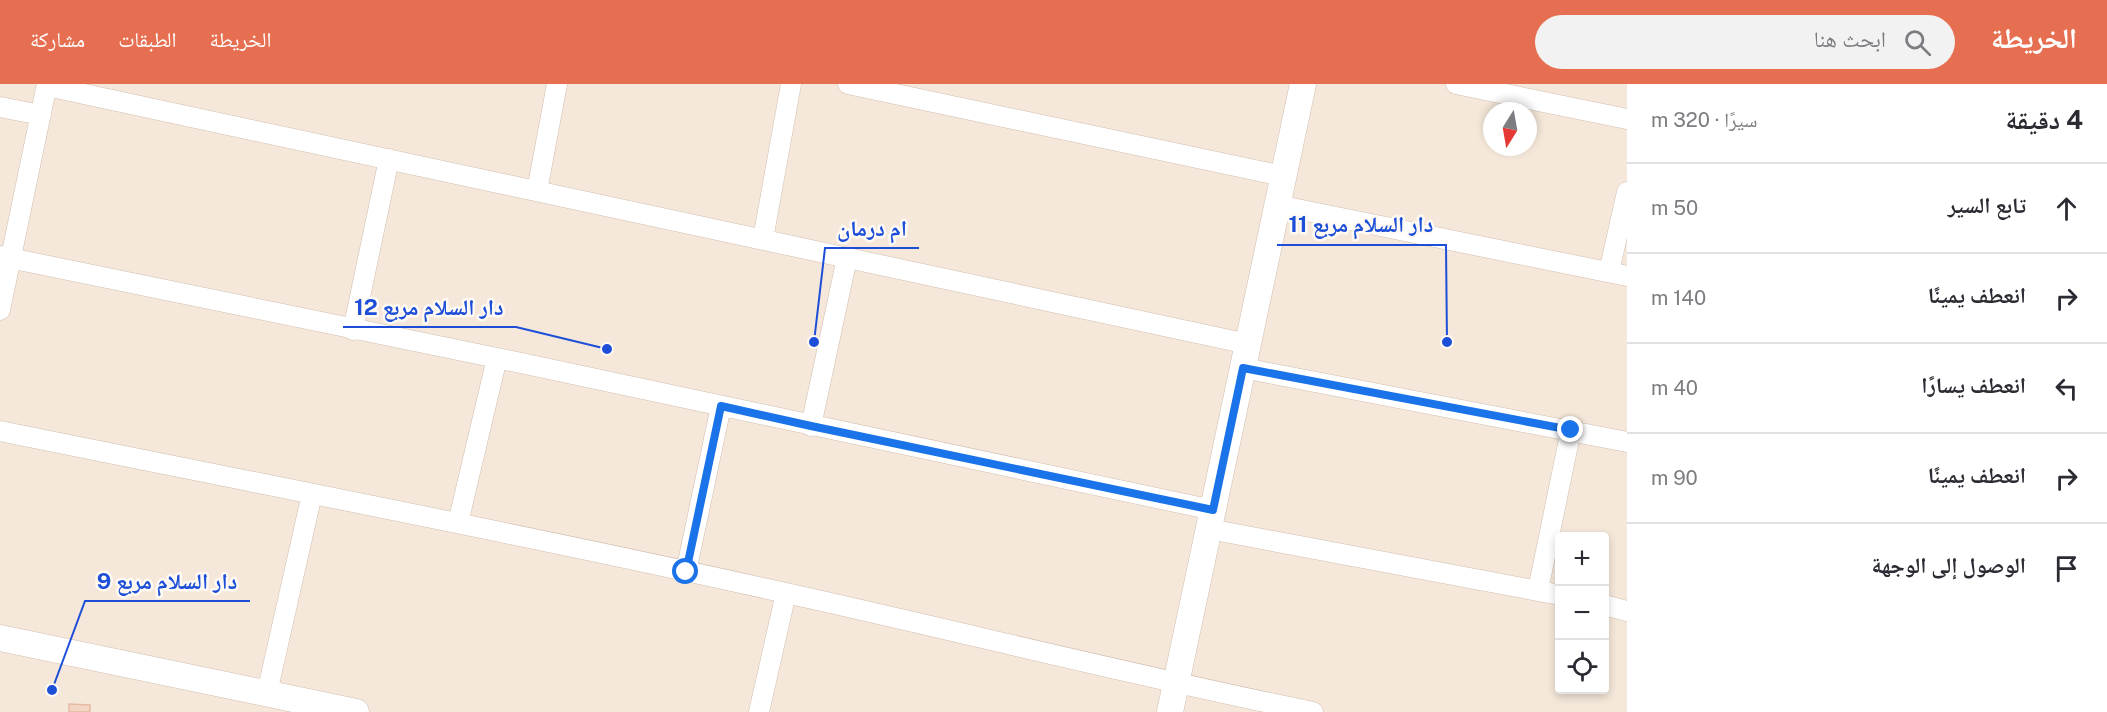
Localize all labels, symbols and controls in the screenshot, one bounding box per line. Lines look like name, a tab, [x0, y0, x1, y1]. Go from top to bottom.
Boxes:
search box	[1535, 15, 1955, 69]
text: الخريطة	[1991, 21, 2077, 54]
text: ابحث هنا	[1814, 26, 1886, 52]
icon: search	[1901, 26, 1934, 59]
text: مشاركة	[30, 27, 85, 52]
text: الطبقات	[118, 27, 177, 52]
text: الخريطة	[210, 27, 271, 52]
north arrow	[1483, 102, 1537, 156]
text: 4 دقيقة	[2005, 104, 2083, 135]
text: سيرًا · 320 m	[1651, 108, 1757, 132]
text: تابع السير	[1948, 192, 2026, 218]
icon: ahead	[2050, 192, 2083, 225]
text: 50 m	[1651, 196, 1698, 220]
callout: دار السلام مربع 11	[1277, 205, 1446, 245]
callout: ام درمان	[825, 208, 919, 248]
text: دار السلام مربع 11	[1289, 211, 1433, 240]
text: ام درمان	[837, 215, 907, 244]
text: انعطف يمينًا	[1928, 282, 2026, 308]
icon: right	[2050, 282, 2083, 315]
text: 140 m	[1651, 286, 1706, 310]
callout: دار السلام مربع 12	[343, 287, 516, 327]
text: دار السلام مربع 12	[354, 294, 504, 323]
text: انعطف يسارًا	[1921, 372, 2026, 398]
icon: left	[2050, 372, 2083, 405]
text: 40 m	[1651, 376, 1698, 400]
route end	[1557, 416, 1583, 442]
text: انعطف يمينًا	[1928, 462, 2026, 488]
icon: right	[2050, 462, 2083, 495]
text: 90 m	[1651, 466, 1698, 490]
map controls	[1555, 532, 1609, 694]
button: +	[1555, 532, 1609, 586]
text: الوصول إلى الوجهة	[1871, 552, 2026, 578]
icon: arrive	[2050, 552, 2083, 585]
route start	[672, 558, 698, 584]
callout: دار السلام مربع 9	[85, 561, 250, 601]
text: دار السلام مربع 9	[97, 568, 237, 597]
button: −	[1555, 586, 1609, 640]
button: locate	[1555, 640, 1609, 694]

